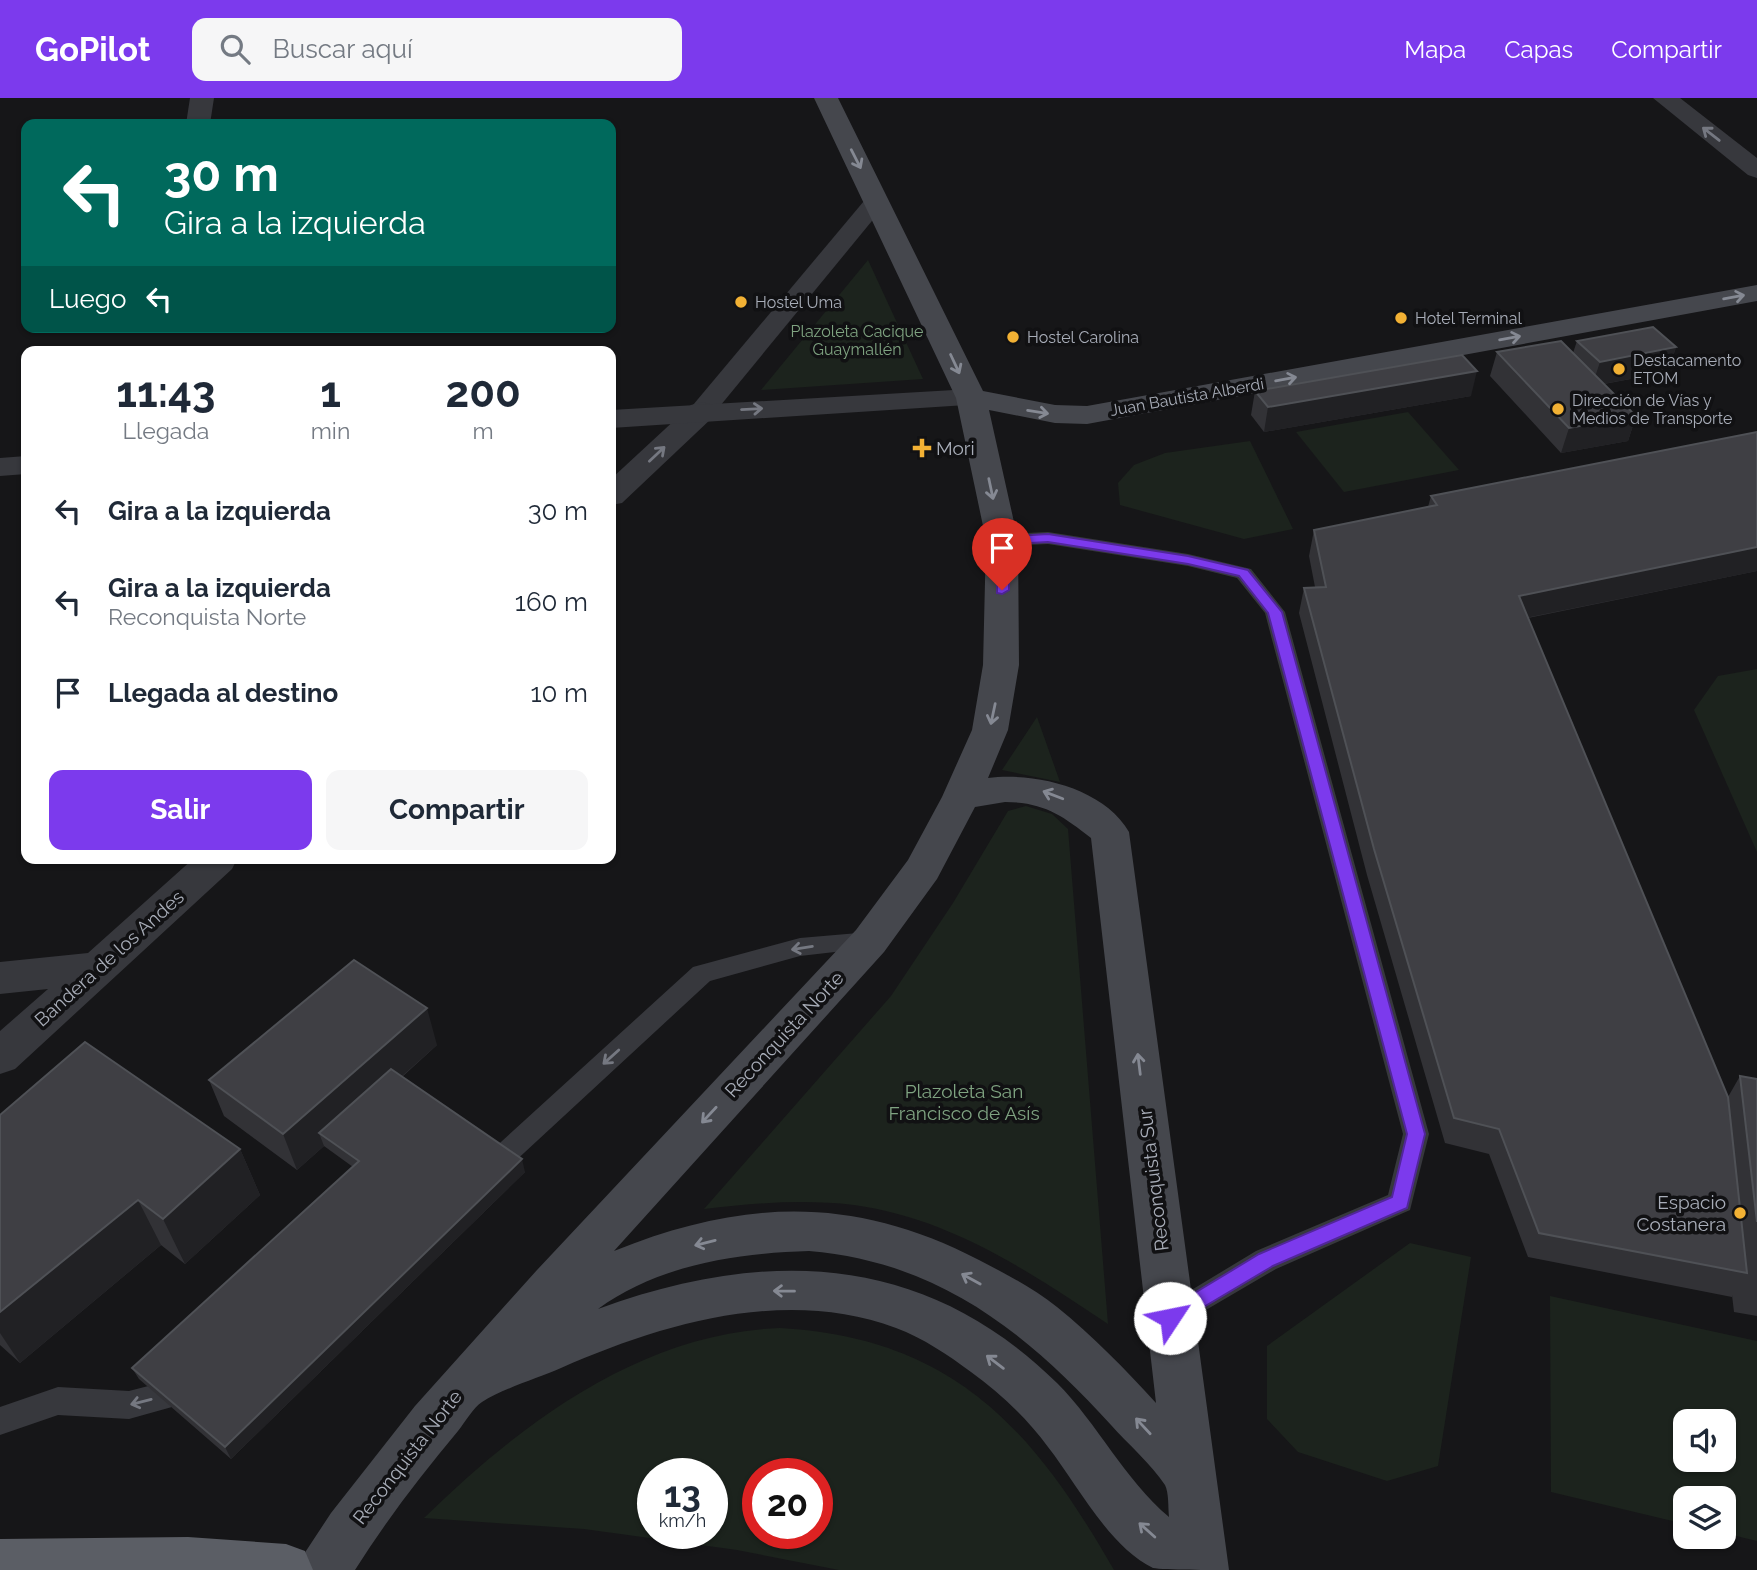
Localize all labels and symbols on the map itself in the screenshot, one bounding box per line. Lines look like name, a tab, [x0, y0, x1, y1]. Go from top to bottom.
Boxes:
one-way arrow	[1702, 126, 1721, 141]
one-way arrow	[850, 148, 864, 169]
one-way arrow	[1722, 290, 1745, 304]
place label: Hostel Uma	[755, 293, 842, 312]
marker: Hostel Uma	[733, 294, 749, 310]
place label: Hotel Terminal	[1415, 309, 1522, 328]
marker: Hotel Terminal	[1393, 310, 1409, 326]
park label: Plazoleta Cacique Guaymallén	[791, 322, 923, 359]
place label: Hostel Carolina	[1027, 328, 1139, 347]
marker: Hostel Carolina	[1005, 329, 1021, 345]
one-way arrow	[1498, 331, 1521, 344]
place label: Destacamento ETOM	[1633, 351, 1741, 388]
one-way arrow	[949, 353, 962, 374]
marker: Destacamento ETOM	[1611, 361, 1627, 377]
one-way arrow	[1274, 372, 1297, 385]
street label: Juan Bautista Alberdi	[1109, 374, 1265, 420]
place label: Dirección de Vías y Medios de Transporte	[1572, 391, 1732, 428]
marker: Dirección de Vías y Medios de Transporte	[1550, 401, 1566, 417]
one-way arrow	[740, 402, 763, 415]
one-way arrow	[1026, 406, 1049, 419]
place label: Mori	[936, 437, 975, 459]
marker: Mori	[914, 440, 930, 456]
one-way arrow	[648, 445, 665, 462]
one-way arrow	[984, 477, 998, 500]
pin	[972, 518, 1032, 590]
one-way arrow	[986, 702, 999, 725]
one-way arrow	[1043, 788, 1065, 800]
street label: Bandera de los Andes	[30, 885, 188, 1031]
one-way arrow	[791, 942, 814, 955]
street label: Reconquista Norte	[720, 967, 848, 1101]
one-way arrow	[602, 1049, 620, 1065]
one-way arrow	[1133, 1053, 1146, 1076]
park label: Plazoleta San Francisco de Asís	[888, 1080, 1040, 1124]
one-way arrow	[701, 1106, 717, 1124]
street label: Reconquista Sur	[1133, 1107, 1173, 1252]
place label: Espacio Costanera	[1637, 1191, 1726, 1235]
marker: Espacio Costanera	[1732, 1205, 1748, 1221]
one-way arrow	[695, 1237, 717, 1250]
one-way arrow	[962, 1272, 982, 1286]
position arrow	[1133, 1281, 1207, 1355]
one-way arrow	[773, 1284, 796, 1298]
one-way arrow	[986, 1355, 1005, 1369]
street label: Reconquista Norte	[348, 1386, 466, 1528]
one-way arrow	[130, 1396, 153, 1409]
one-way arrow	[1135, 1418, 1152, 1435]
speed limit sign: 20	[742, 1458, 833, 1549]
one-way arrow	[1138, 1523, 1156, 1539]

